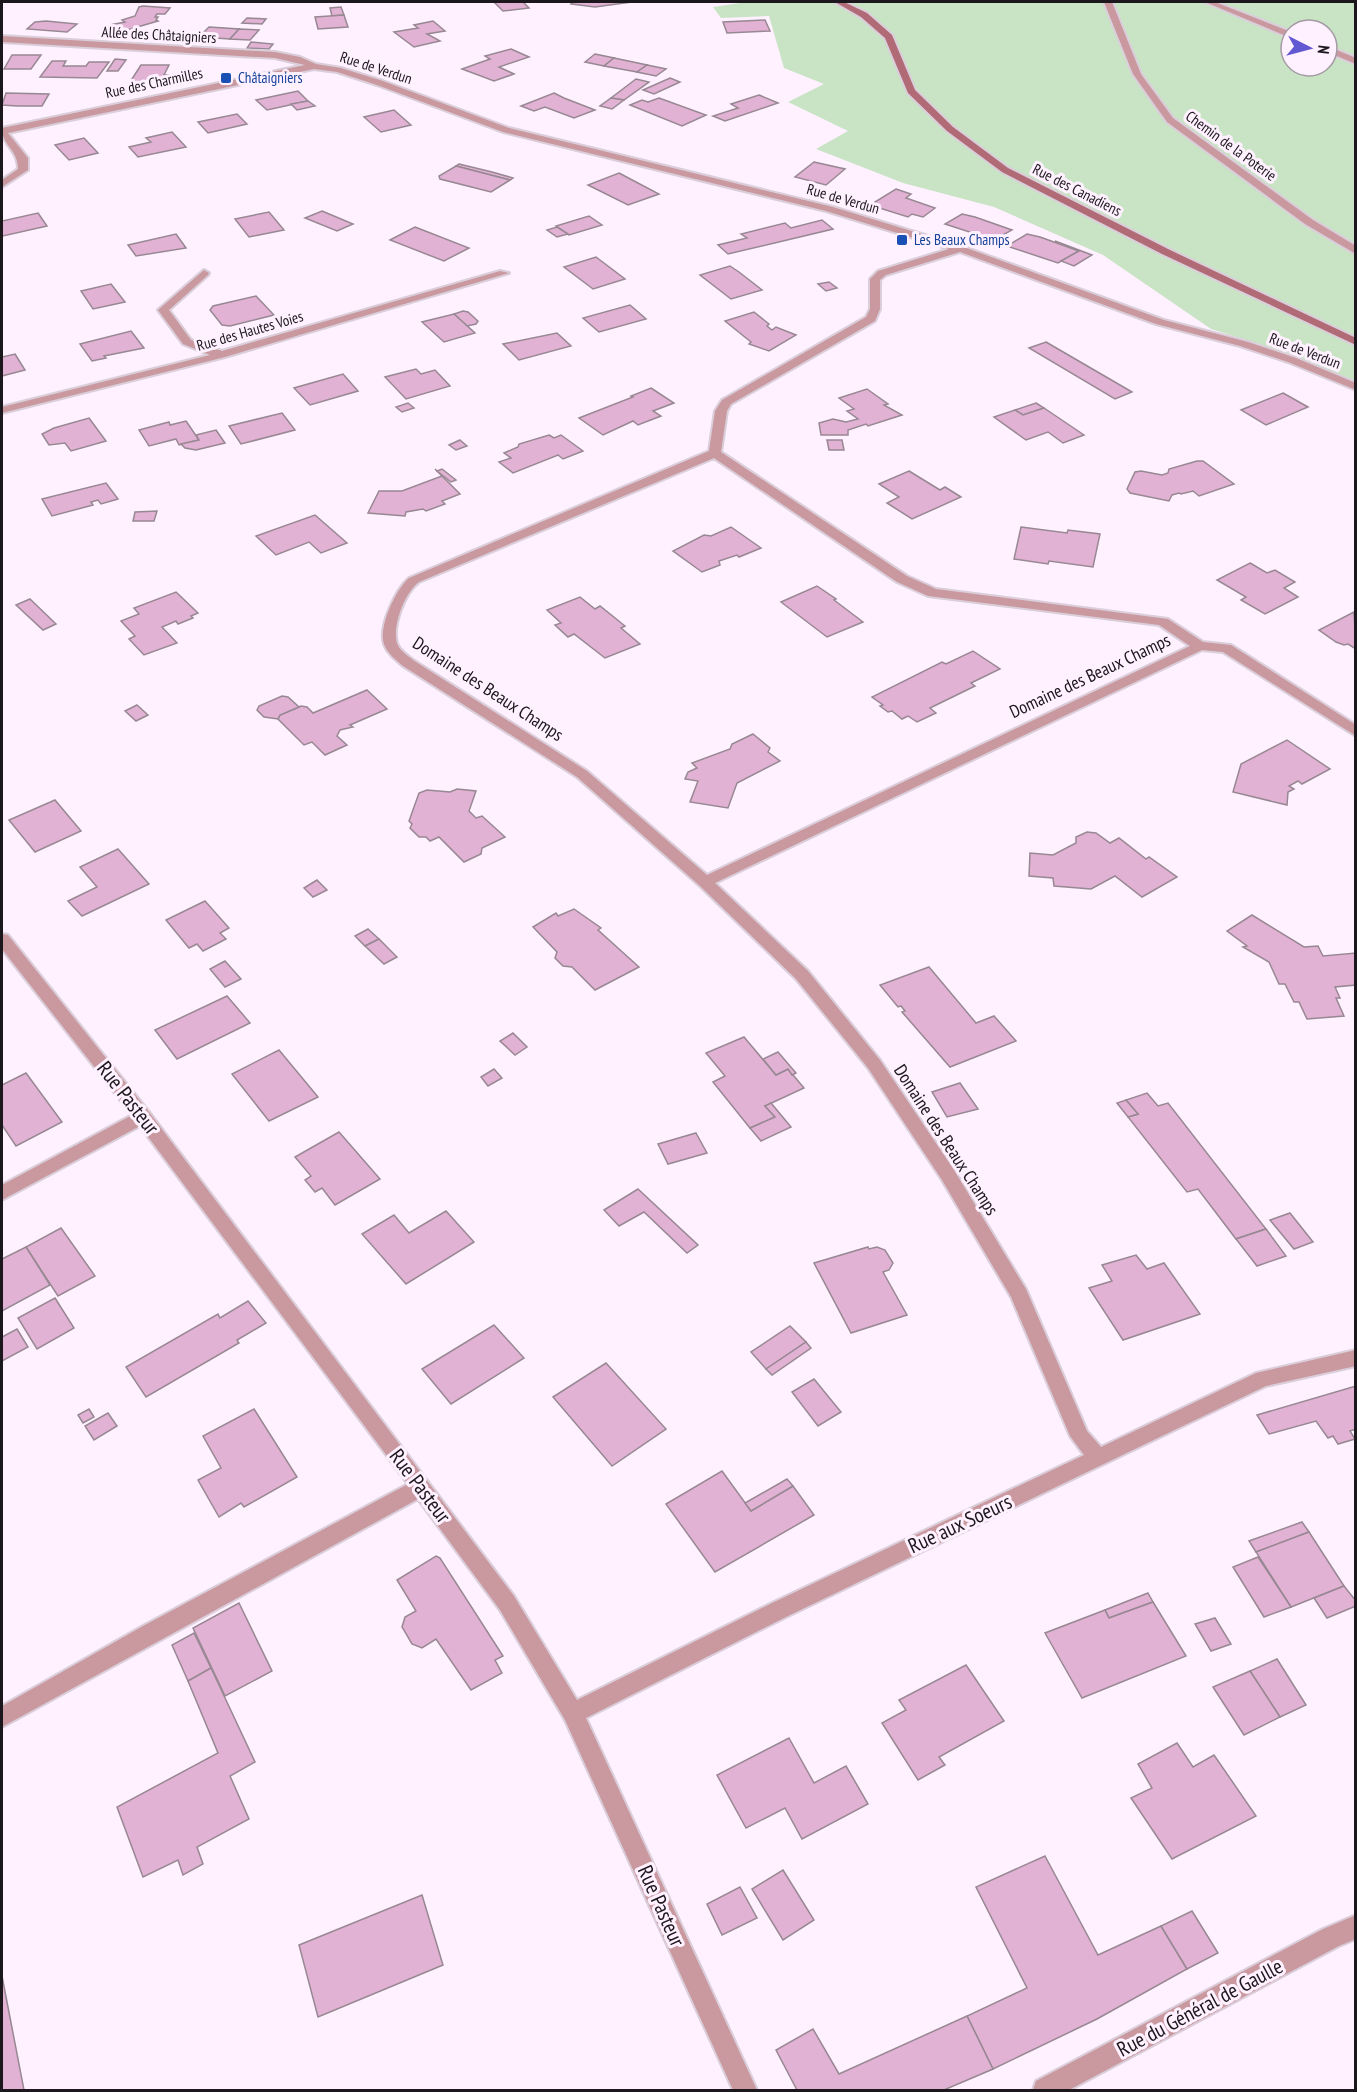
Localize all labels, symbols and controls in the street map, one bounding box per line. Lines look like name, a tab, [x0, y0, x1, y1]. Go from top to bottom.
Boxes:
north arrow	[1279, 18, 1339, 78]
street label: Allée des Châtaigniers	[101, 22, 217, 47]
text: N	[1314, 44, 1334, 55]
street label: Rue de Verdun	[338, 47, 415, 88]
street label: Rue des Charmilles	[104, 63, 204, 102]
place label: Châtaigniers	[238, 68, 303, 87]
marker: Châtaigniers	[219, 71, 233, 85]
street label: Chemin de la Poterie	[1182, 106, 1280, 185]
street label: Rue des Canadiens	[1030, 159, 1125, 220]
street label: Rue de Verdun	[805, 179, 882, 218]
place label: Les Beaux Champs	[914, 230, 1010, 249]
marker: Les Beaux Champs	[895, 233, 909, 247]
street label: Rue des Hautes Voies	[194, 306, 305, 355]
street label: Rue de Verdun	[1267, 328, 1343, 373]
street label: Domaine des Beaux Champs	[1006, 628, 1174, 723]
street label: Domaine des Beaux Champs	[409, 631, 568, 746]
street label: Rue Pasteur	[91, 1056, 166, 1140]
street label: Domaine des Beaux Champs	[889, 1060, 1004, 1219]
street label: Rue Pasteur	[384, 1443, 457, 1528]
street label: Rue aux Soeurs	[904, 1488, 1016, 1559]
street label: Rue Pasteur	[632, 1861, 691, 1951]
street label: Rue du Général de Gaulle	[1112, 1952, 1287, 2063]

